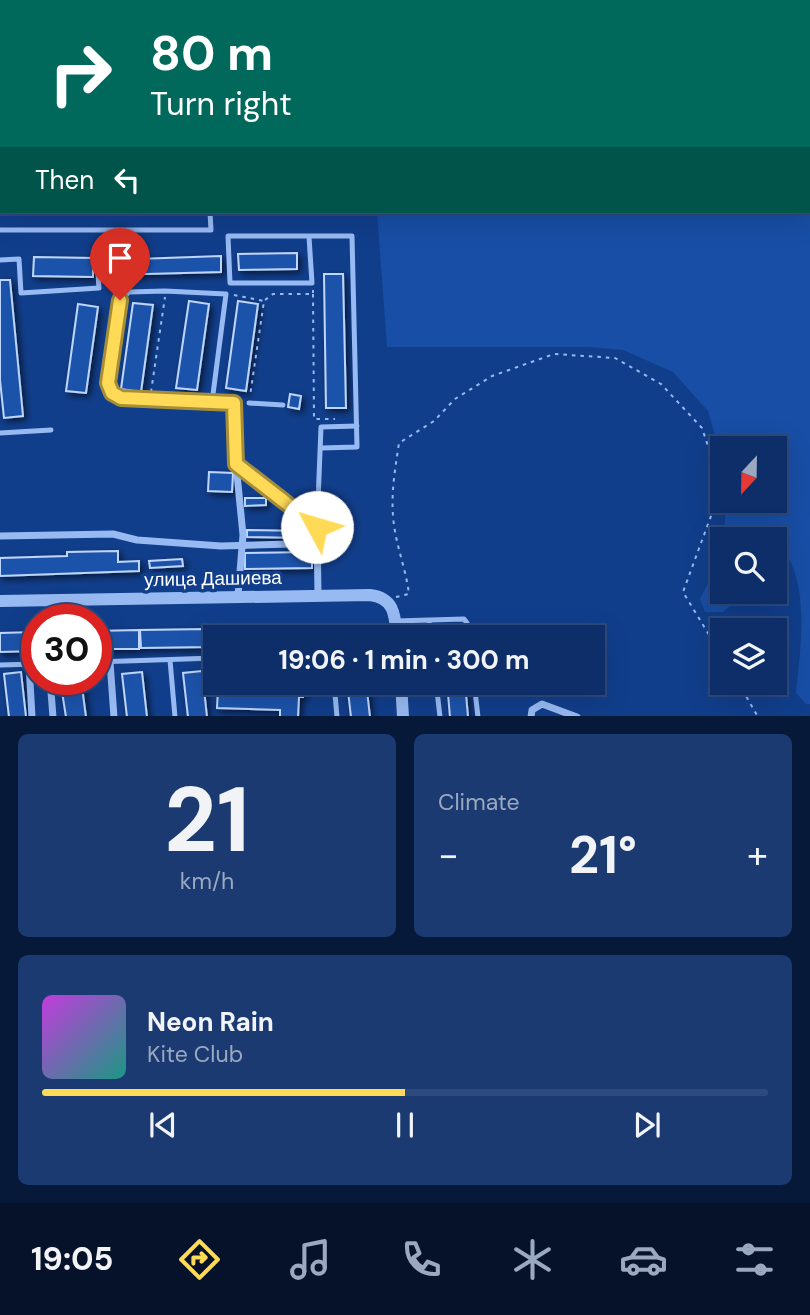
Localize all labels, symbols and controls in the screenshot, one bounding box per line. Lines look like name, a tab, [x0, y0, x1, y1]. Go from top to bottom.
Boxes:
text: 80 m	[150, 21, 273, 85]
icon: right	[35, 28, 126, 119]
text: Turn right	[150, 83, 292, 125]
icon: left	[108, 161, 146, 199]
text: Then	[35, 163, 94, 197]
pin	[90, 228, 150, 300]
icon: arrive	[101, 239, 139, 277]
north arrow	[710, 436, 788, 513]
map controls	[710, 436, 787, 695]
position arrow	[280, 490, 354, 564]
button: search	[710, 527, 787, 604]
street label: улица Дашиева	[144, 565, 282, 592]
speed limit sign: 30	[21, 604, 112, 695]
button: layers	[710, 618, 787, 695]
text: 19:06 · 1 min · 300 m	[279, 643, 529, 677]
text: 21	[164, 761, 250, 879]
text: Climate	[438, 787, 520, 817]
text: 21°	[569, 821, 637, 889]
text: −	[438, 830, 459, 880]
text: +	[747, 830, 768, 880]
text: km/h	[180, 866, 234, 896]
text: Neon Rain	[147, 1005, 274, 1039]
text: Kite Club	[147, 1039, 243, 1069]
icon: previous	[144, 1106, 182, 1144]
icon: pause	[386, 1106, 424, 1144]
icon: next	[628, 1106, 666, 1144]
icon: directions	[175, 1235, 224, 1284]
icon: music	[286, 1235, 335, 1284]
icon: phone	[397, 1235, 446, 1284]
icon: climate	[508, 1235, 557, 1284]
icon: car	[619, 1235, 668, 1284]
icon: filters	[730, 1235, 779, 1284]
text: 19:05	[31, 1238, 113, 1280]

